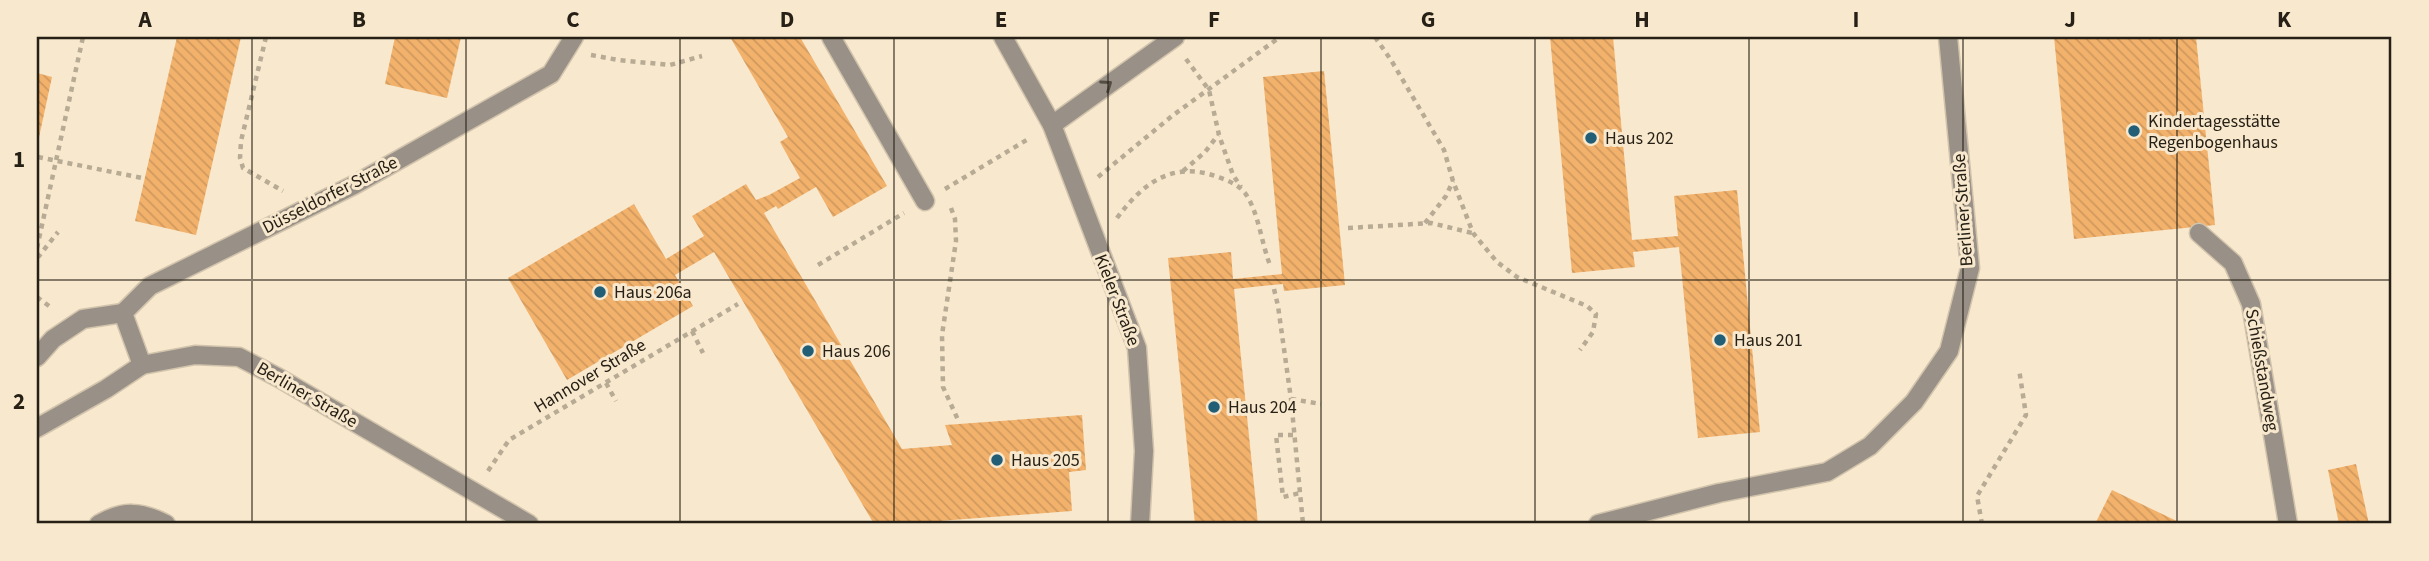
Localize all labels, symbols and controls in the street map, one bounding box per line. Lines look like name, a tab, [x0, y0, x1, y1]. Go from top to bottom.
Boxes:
text: A	[137, 3, 152, 36]
text: B	[352, 3, 366, 36]
text: C	[566, 3, 580, 36]
text: D	[780, 3, 794, 36]
text: E	[995, 3, 1007, 36]
text: F	[1208, 3, 1220, 36]
text: G	[1421, 3, 1435, 36]
text: H	[1634, 3, 1650, 36]
text: I	[1853, 3, 1859, 36]
text: J	[2064, 3, 2076, 36]
text: K	[2277, 3, 2292, 36]
one-way arrow	[1099, 81, 1112, 93]
place label: Kindertagesstätte Regenbogenhaus	[2148, 109, 2280, 155]
marker: Kindertagesstätte Regenbogenhaus	[2126, 123, 2142, 139]
place label: Haus 202	[1605, 126, 1674, 151]
marker: Haus 202	[1583, 130, 1599, 146]
text: 1	[13, 143, 25, 176]
street label: Düsseldorfer Straße	[258, 150, 402, 240]
street label: Berliner Straße	[1947, 153, 1979, 267]
street label: Kieler Straße	[1088, 250, 1146, 350]
place label: Haus 206a	[614, 280, 692, 305]
marker: Haus 206a	[592, 284, 608, 300]
street label: Schießstandweg	[2239, 307, 2285, 433]
place label: Haus 201	[1734, 328, 1803, 353]
marker: Haus 201	[1712, 332, 1728, 348]
street label: Hannover Straße	[529, 333, 651, 419]
place label: Haus 206	[822, 339, 891, 364]
marker: Haus 206	[800, 343, 816, 359]
street label: Berliner Straße	[252, 356, 362, 434]
text: 2	[13, 385, 25, 418]
place label: Haus 204	[1228, 395, 1297, 420]
marker: Haus 204	[1206, 399, 1222, 415]
place label: Haus 205	[1011, 448, 1080, 473]
marker: Haus 205	[989, 452, 1005, 468]

